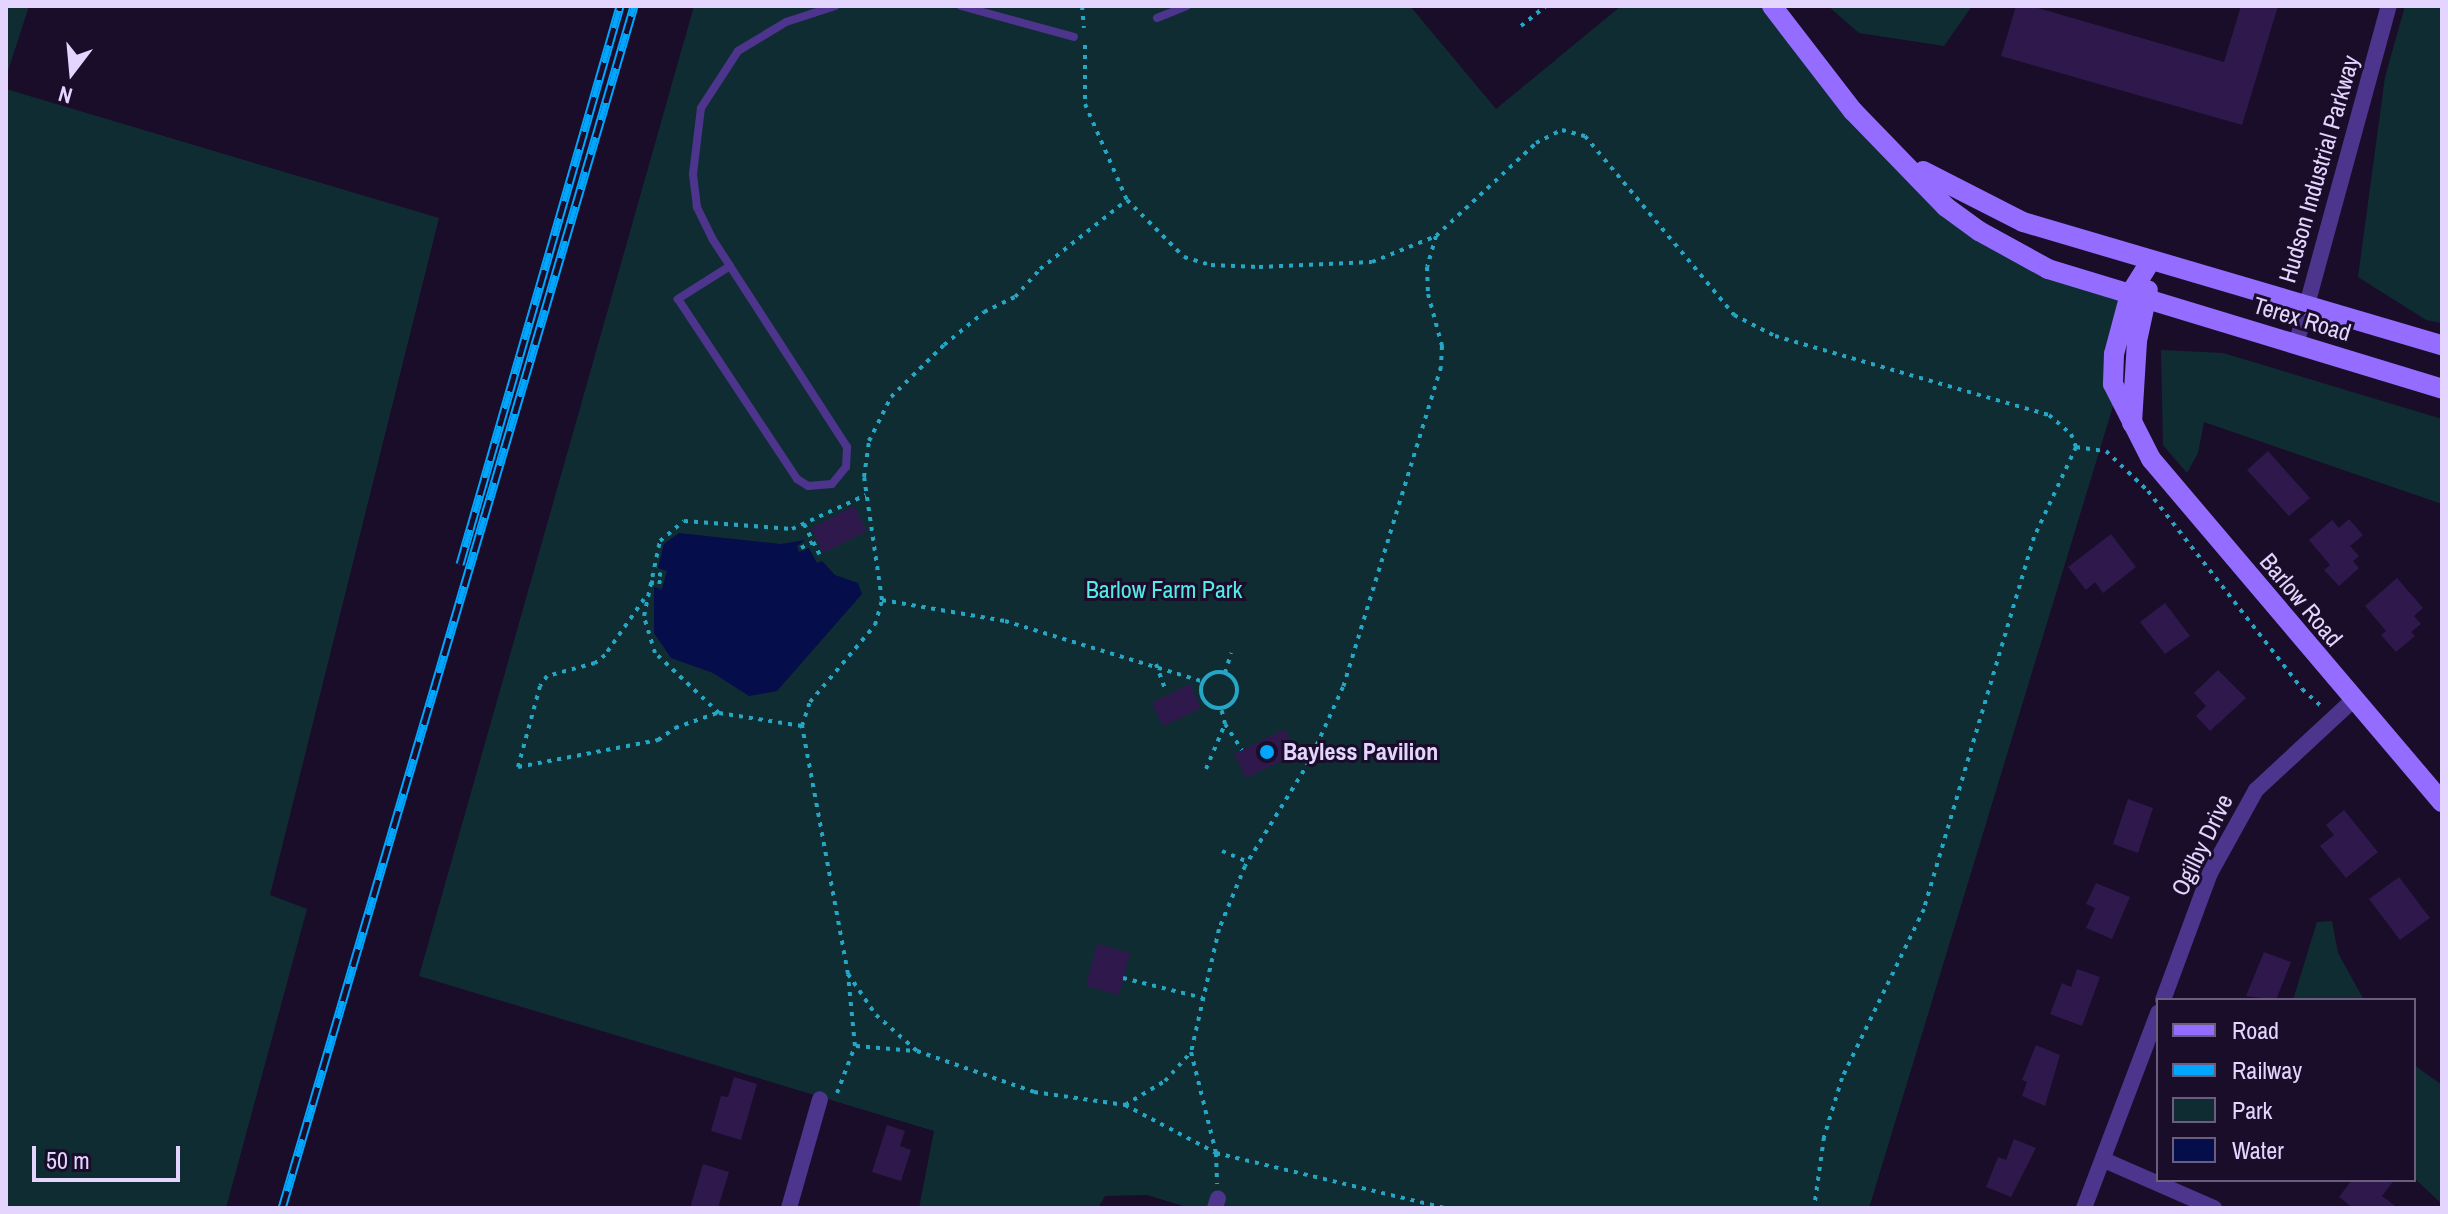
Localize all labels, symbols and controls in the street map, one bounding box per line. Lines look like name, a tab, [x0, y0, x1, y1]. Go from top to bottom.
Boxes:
north arrow	[32, 32, 112, 112]
street label: Hudson Industrial Parkway	[2273, 52, 2365, 286]
text: N	[55, 79, 76, 111]
street label: Terex Road	[2250, 291, 2354, 347]
street label: Barlow Road	[2254, 548, 2348, 652]
park label: Barlow Farm Park	[1086, 576, 1242, 604]
place label: Bayless Pavilion	[1283, 738, 1438, 766]
marker: Bayless Pavilion	[1258, 743, 1276, 761]
street label: Ogilby Drive	[2165, 790, 2239, 900]
legend	[2156, 998, 2416, 1182]
text: Road	[2232, 1014, 2279, 1046]
text: Railway	[2232, 1054, 2302, 1086]
text: Park	[2232, 1094, 2272, 1126]
scale bar	[36, 1130, 184, 1180]
text: Water	[2232, 1134, 2284, 1166]
text: 50 m	[46, 1144, 90, 1176]

